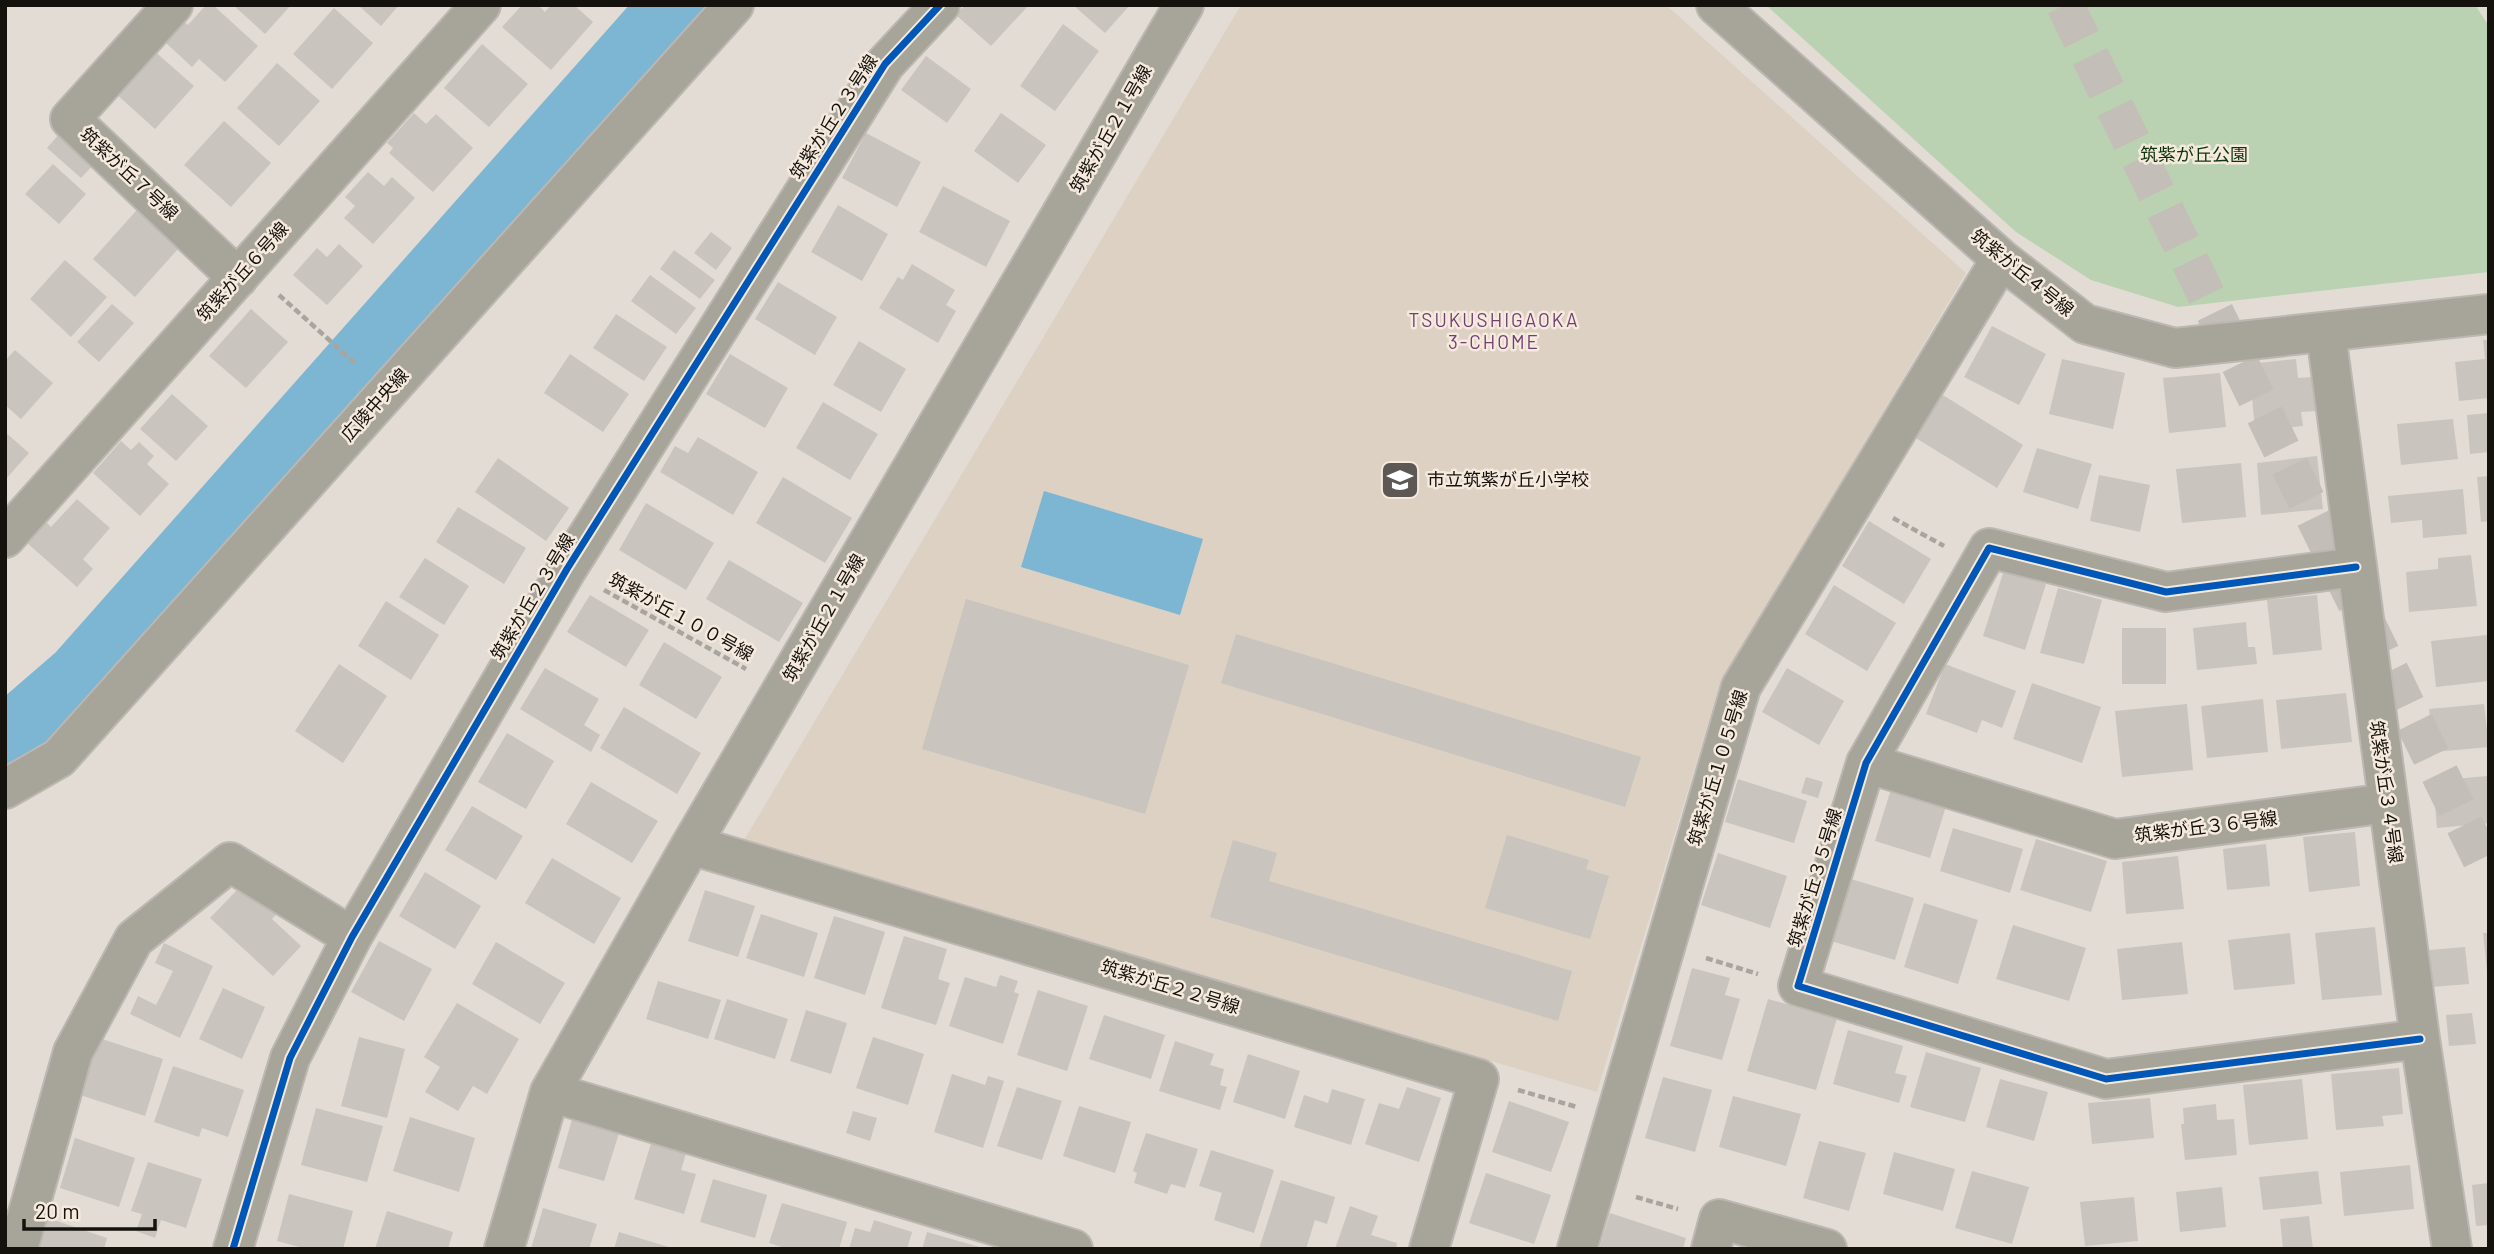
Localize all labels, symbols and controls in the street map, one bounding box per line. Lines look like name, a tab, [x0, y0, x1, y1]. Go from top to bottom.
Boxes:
street label: 筑紫が丘２３号線	[785, 50, 882, 183]
street label: 筑紫が丘２１号線	[1065, 61, 1156, 196]
street label: 筑紫が丘７号線	[76, 122, 183, 224]
park label: 筑紫が丘公園	[2140, 143, 2248, 165]
street label: 筑紫が丘６号線	[192, 217, 293, 326]
street label: 筑紫が丘４号線	[1967, 224, 2079, 320]
district label: TSUKUSHIGAOKA 3-CHOME	[1409, 308, 1579, 353]
street label: 広陵中央線	[336, 364, 413, 445]
school or university icon: 市立筑紫が丘小学校	[1379, 459, 1421, 501]
place label: 市立筑紫が丘小学校	[1427, 468, 1589, 490]
street label: 筑紫が丘２３号線	[486, 529, 579, 664]
street label: 筑紫が丘２１号線	[778, 550, 869, 685]
street label: 筑紫が丘１００号線	[605, 567, 758, 665]
street label: 筑紫が丘１０５号線	[1683, 687, 1751, 848]
street label: 筑紫が丘３４号線	[2366, 719, 2408, 865]
street label: 筑紫が丘３５号線	[1782, 806, 1846, 950]
street label: 筑紫が丘３６号線	[2133, 806, 2279, 846]
street label: 筑紫が丘２２号線	[1098, 954, 1242, 1018]
scale bar	[24, 1188, 156, 1232]
text: 20 m	[35, 1198, 80, 1223]

